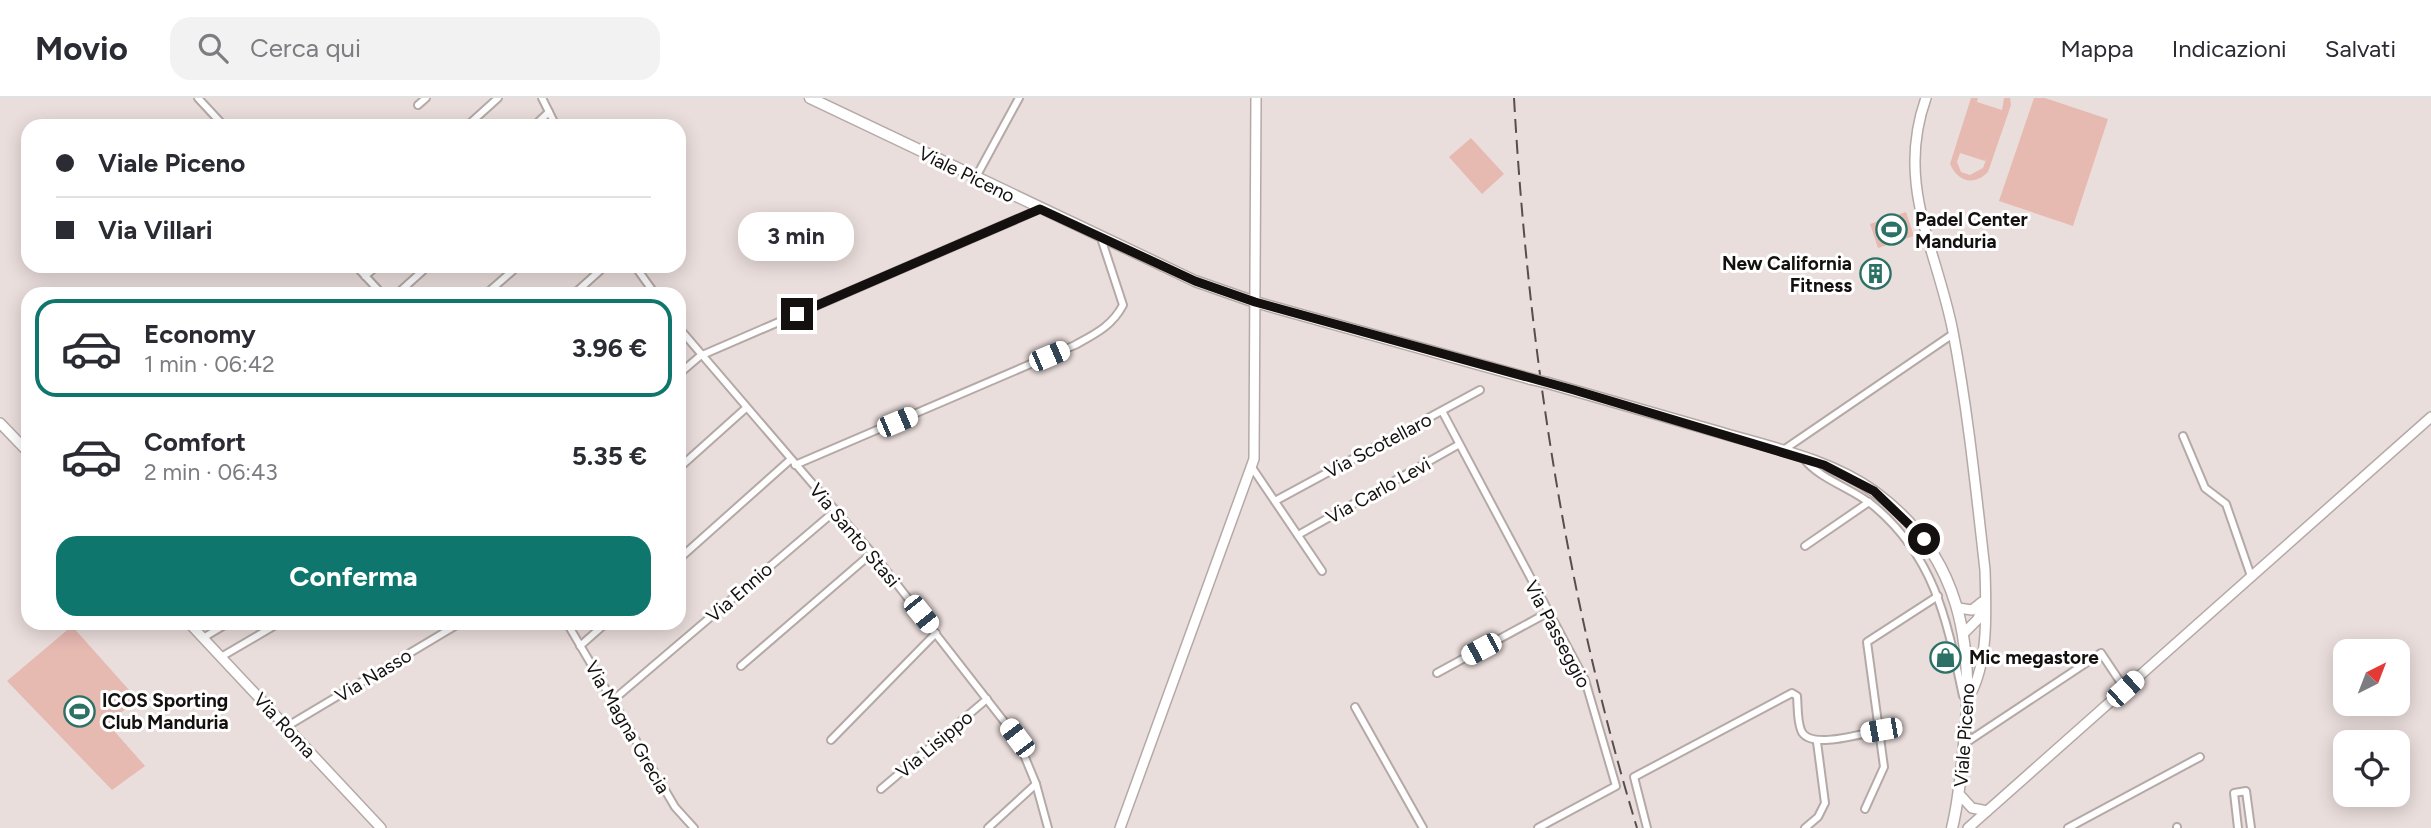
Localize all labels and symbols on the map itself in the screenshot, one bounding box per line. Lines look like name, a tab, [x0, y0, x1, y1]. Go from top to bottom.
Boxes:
street label: Viale Piceno	[915, 141, 1019, 208]
place label: Padel Center Manduria	[1915, 208, 2028, 253]
callout: 3 min	[739, 212, 855, 262]
sports icon: Padel Center Manduria	[1875, 213, 1909, 247]
place label: New California Fitness	[1722, 252, 1852, 297]
building icon: New California Fitness	[1858, 257, 1892, 291]
route end	[781, 298, 813, 330]
car	[1026, 338, 1073, 374]
car	[874, 404, 921, 440]
street label: Via Scotellaro	[1321, 408, 1436, 483]
street label: Via Carlo Levi	[1322, 452, 1435, 529]
street label: Via Santo Stasi	[804, 479, 905, 592]
route start	[1908, 523, 1940, 555]
street label: Via Ennio	[702, 558, 777, 627]
street label: Via Passeggio	[1520, 577, 1595, 692]
car	[900, 591, 943, 637]
car	[1458, 630, 1505, 668]
north arrow	[2333, 639, 2410, 716]
shop icon: Mic megastore	[1929, 640, 1963, 674]
street label: Via Nasso	[331, 644, 416, 707]
place label: Mic megastore	[1969, 646, 2099, 669]
street label: Via Magna Grecia	[580, 657, 675, 798]
car	[2103, 667, 2148, 711]
street label: Viale Piceno	[1949, 682, 1980, 788]
street label: Via Roma	[249, 688, 321, 763]
place label: ICOS Sporting Club Manduria	[102, 689, 229, 734]
sports icon: ICOS Sporting Club Manduria	[62, 694, 96, 728]
street label: Via Lisippo	[891, 706, 977, 783]
car	[996, 715, 1039, 761]
car	[1859, 716, 1904, 744]

